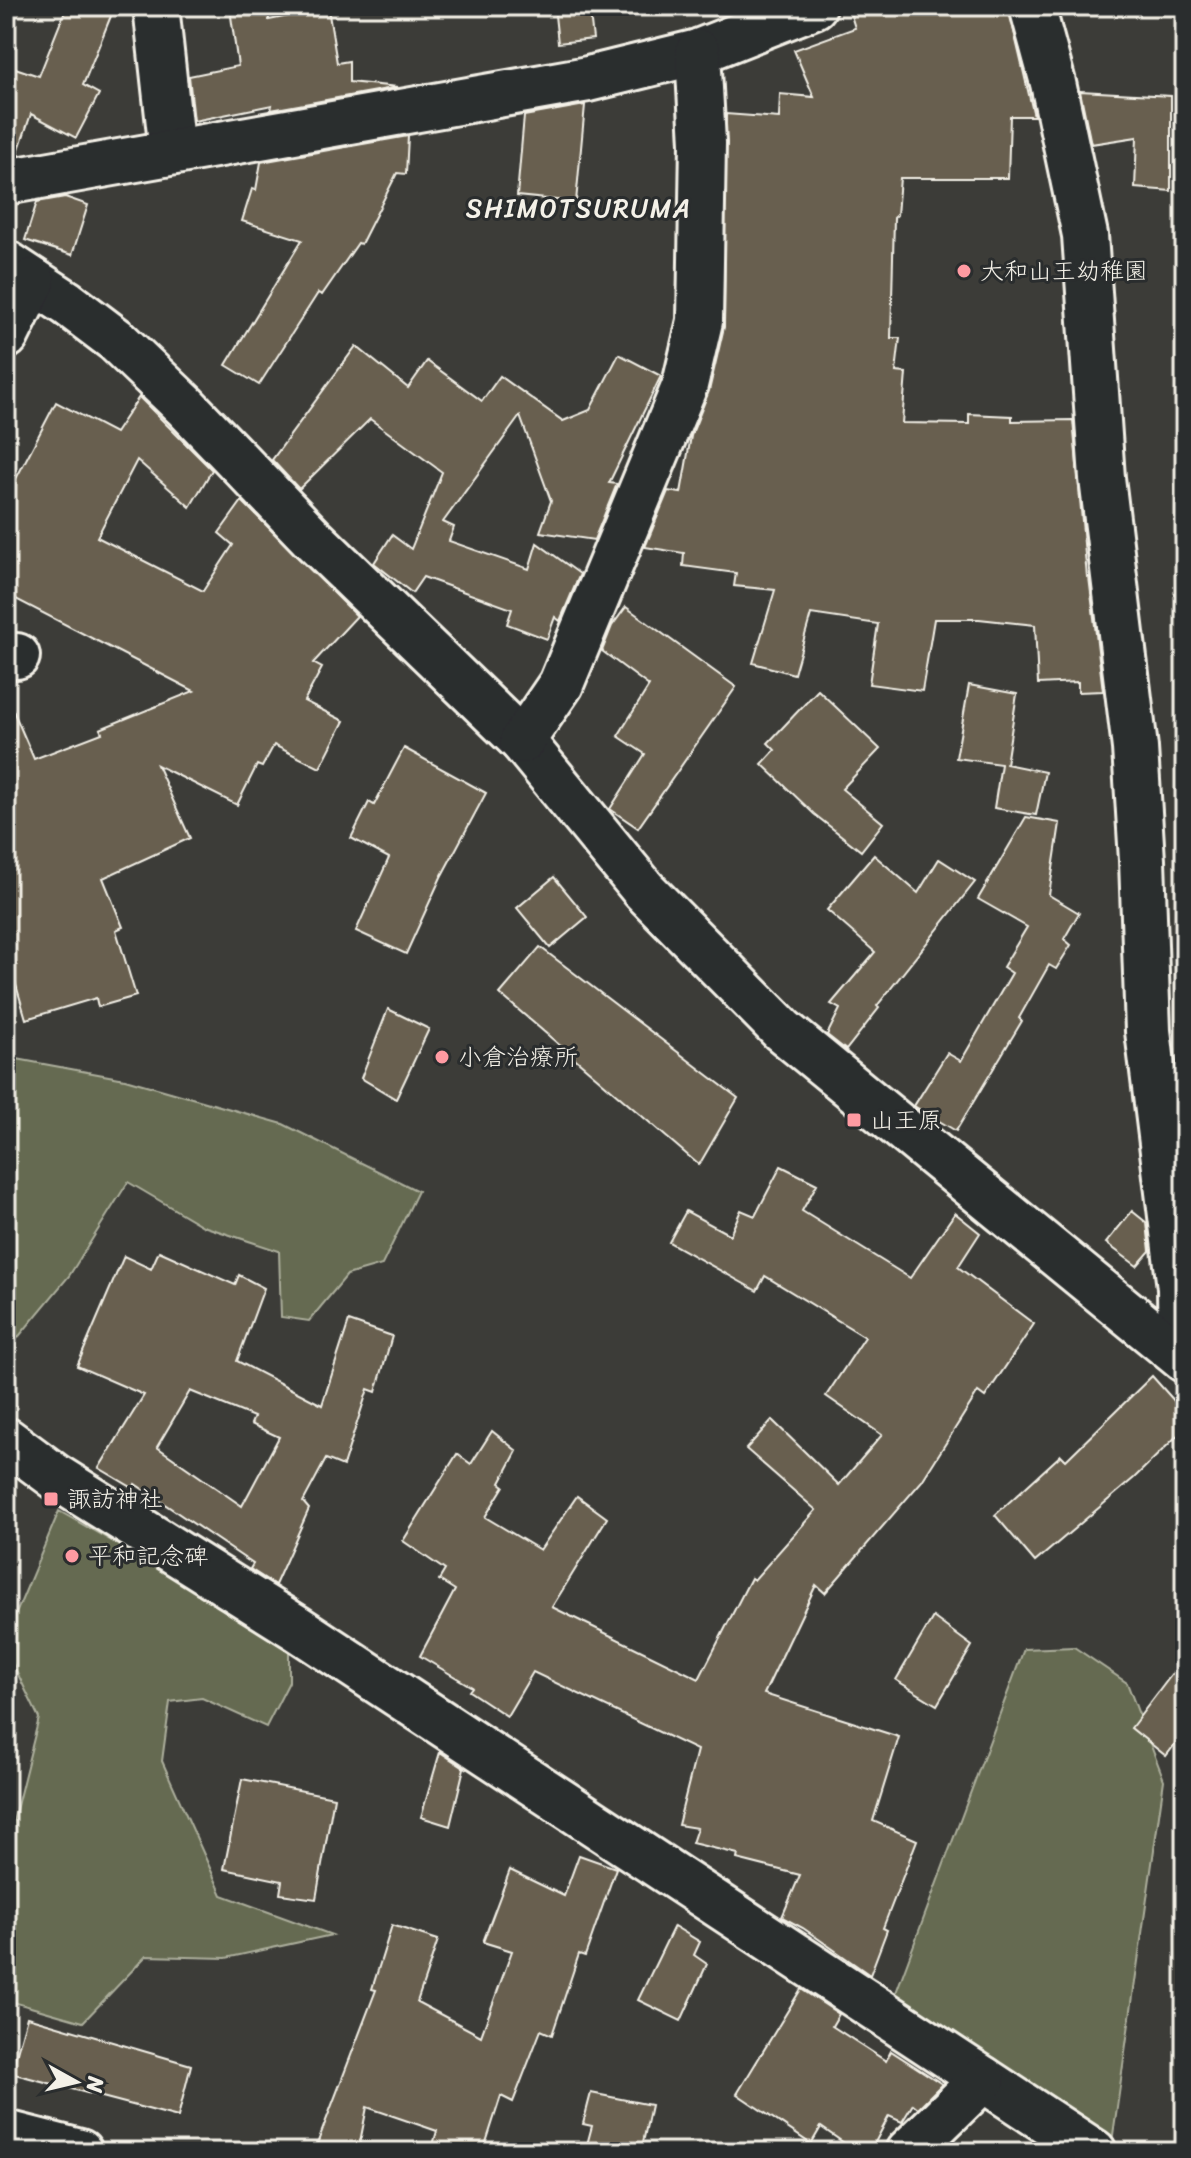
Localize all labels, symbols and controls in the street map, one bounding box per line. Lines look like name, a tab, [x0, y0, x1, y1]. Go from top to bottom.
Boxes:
district label: SHIMOTSURUMA	[466, 185, 692, 231]
place label: 大和山王幼稚園	[980, 250, 1148, 292]
marker: 大和山王幼稚園	[955, 262, 973, 280]
place label: 小倉治療所	[458, 1036, 578, 1078]
marker: 小倉治療所	[433, 1048, 451, 1066]
place label: 山王原	[870, 1099, 942, 1141]
marker: 山王原	[845, 1111, 863, 1129]
place label: 諏訪神社	[67, 1478, 163, 1520]
marker: 諏訪神社	[42, 1490, 60, 1508]
place label: 平和記念碑	[88, 1535, 208, 1577]
marker: 平和記念碑	[63, 1547, 81, 1565]
north arrow	[36, 2042, 116, 2122]
text: N	[75, 2073, 116, 2096]

